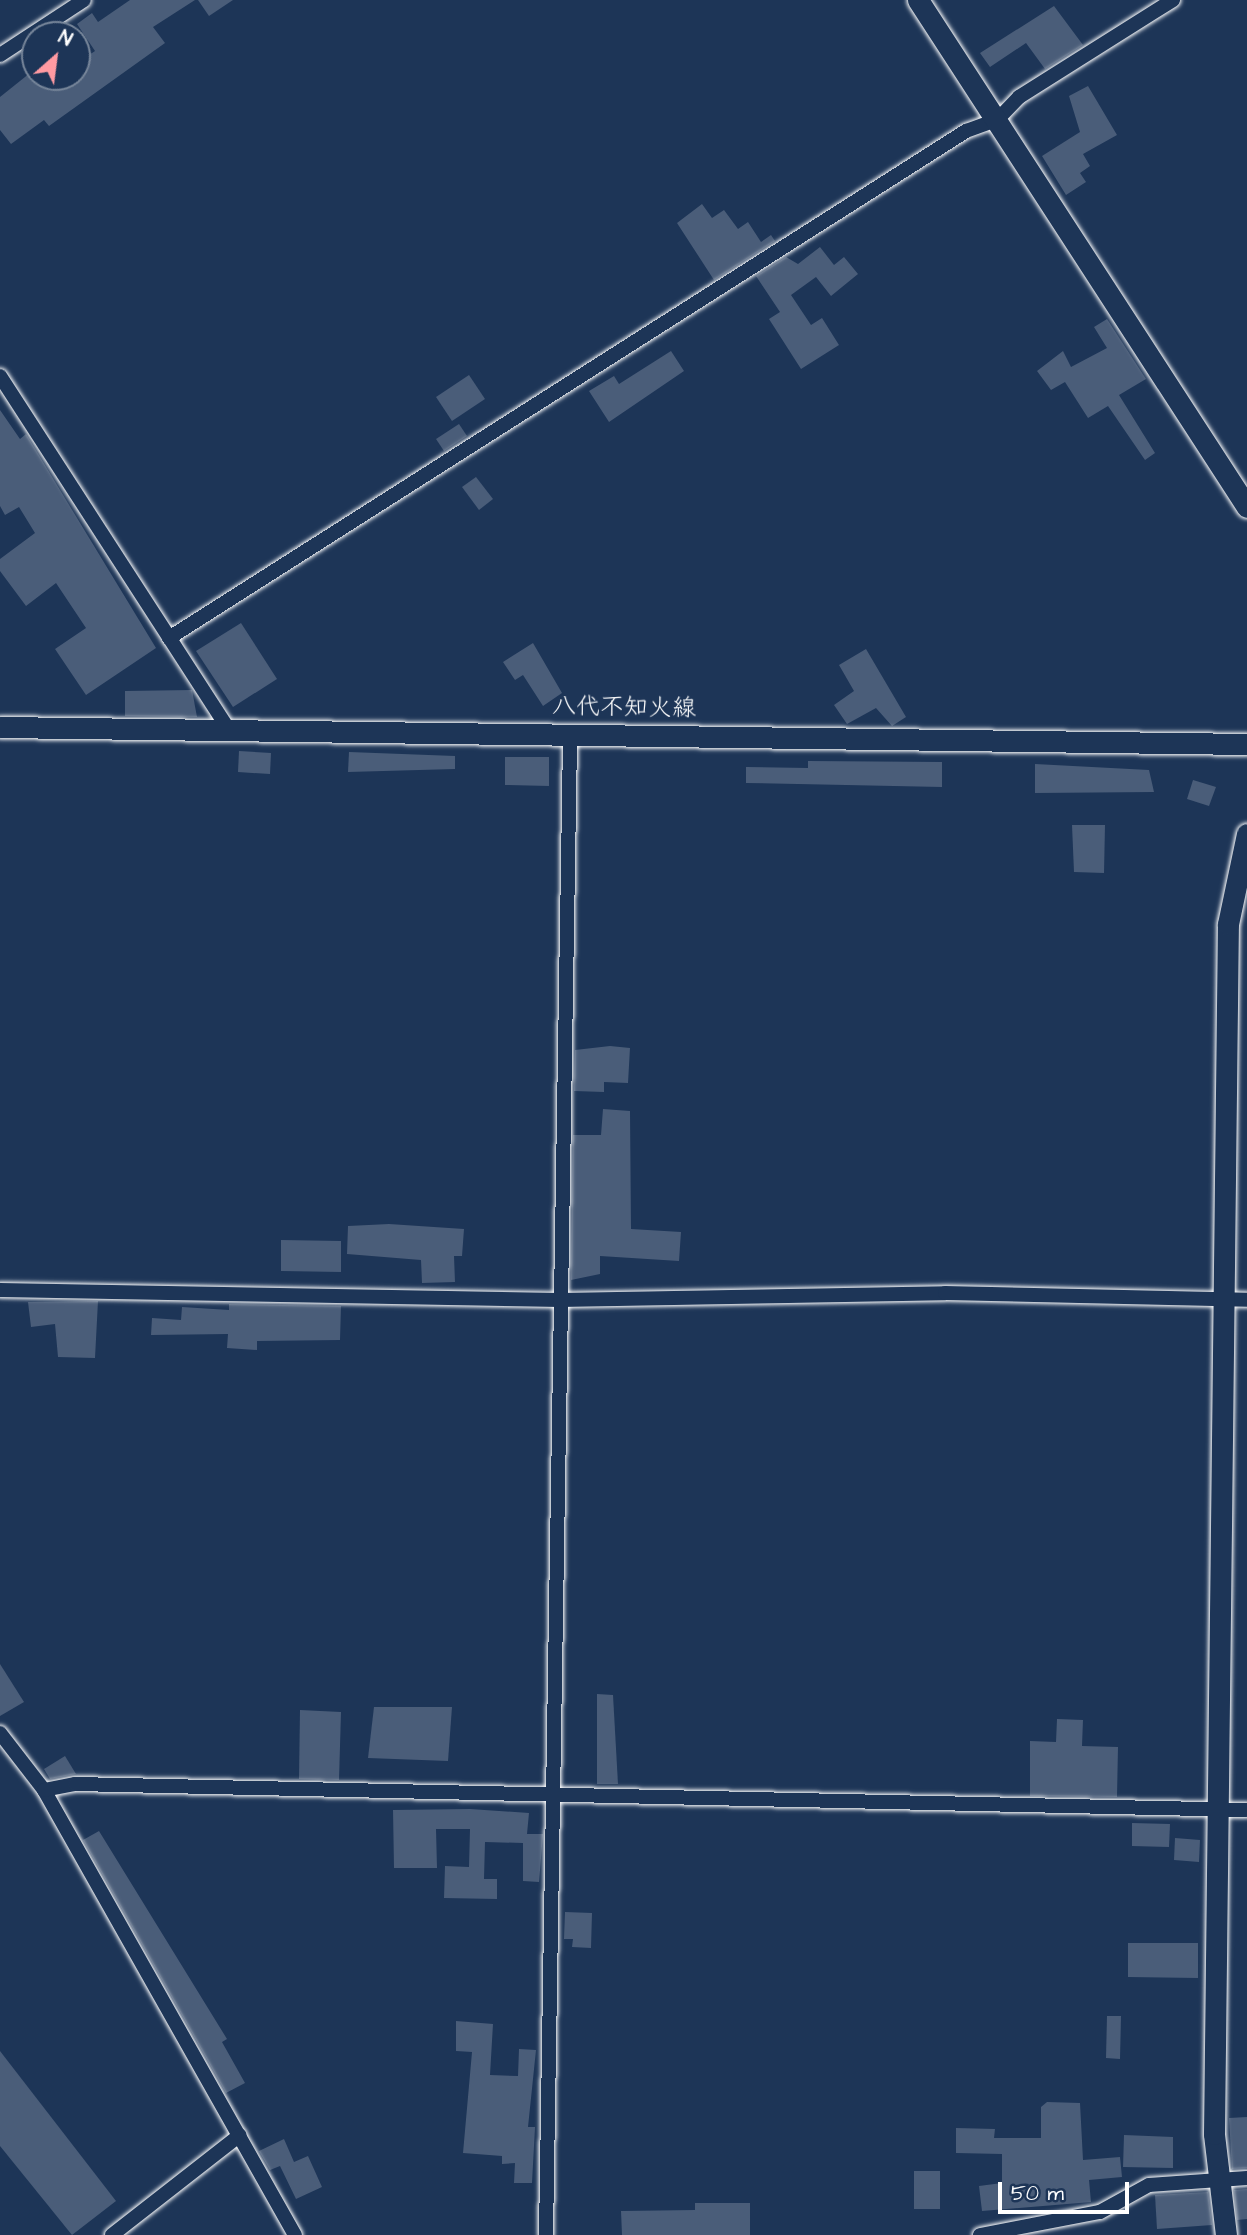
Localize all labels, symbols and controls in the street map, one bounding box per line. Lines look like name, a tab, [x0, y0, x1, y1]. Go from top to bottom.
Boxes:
north arrow	[21, 21, 91, 91]
text: N	[54, 24, 77, 53]
street label: 八代不知火線	[552, 692, 696, 724]
scale bar	[1002, 2168, 1133, 2212]
text: 50 m	[1011, 2179, 1064, 2208]

